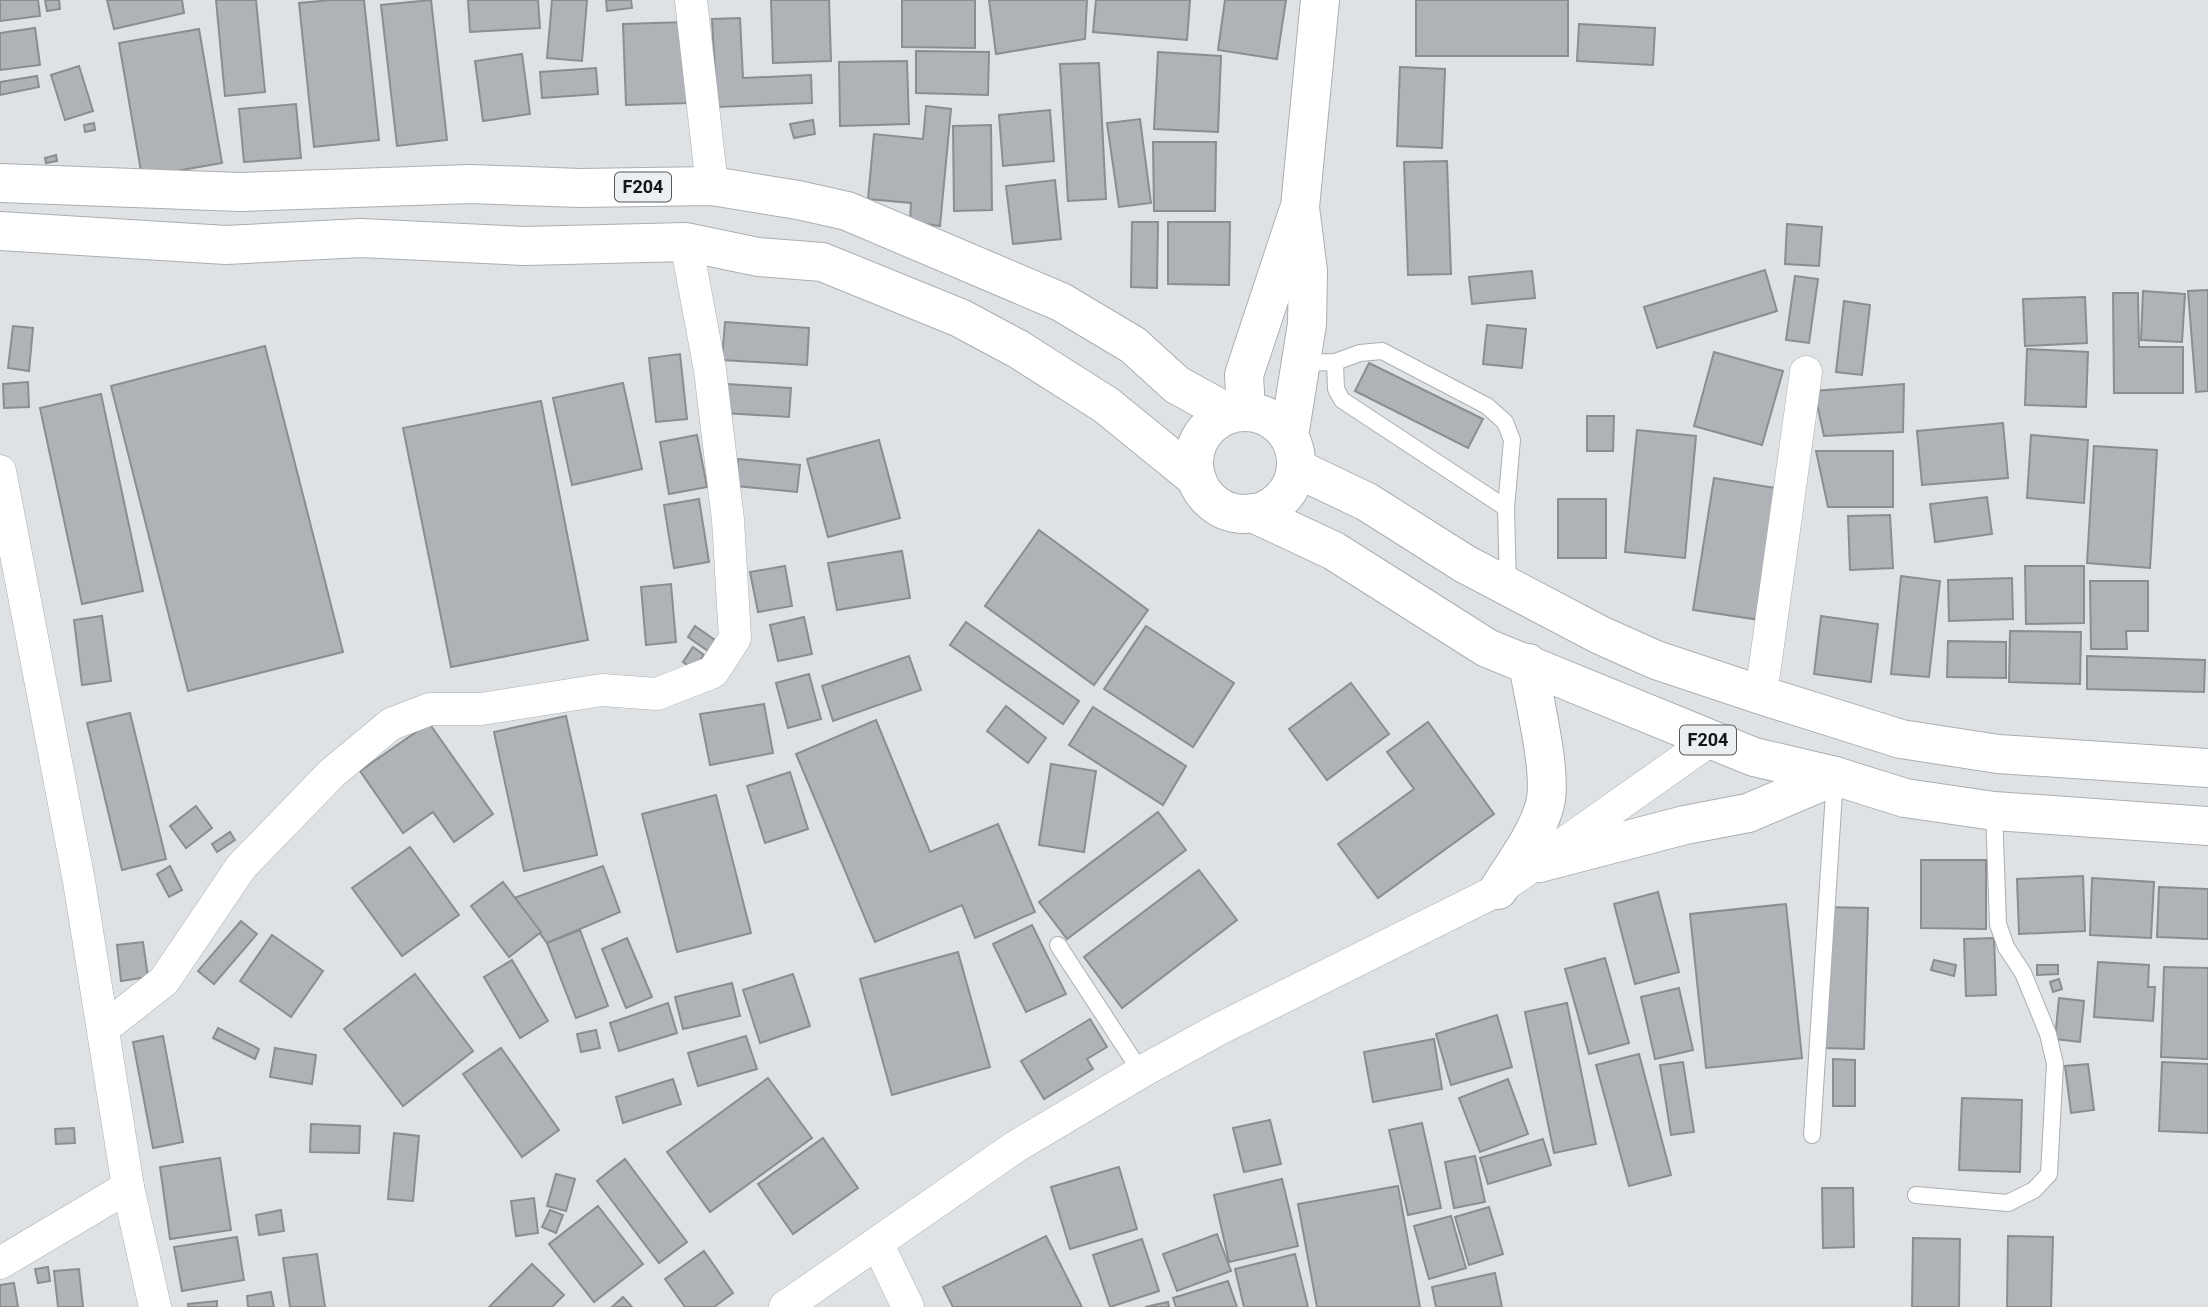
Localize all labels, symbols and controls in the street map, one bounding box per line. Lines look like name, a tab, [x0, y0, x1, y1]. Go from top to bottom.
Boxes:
road number: F204	[615, 172, 671, 202]
road number: F204	[1680, 726, 1736, 754]

